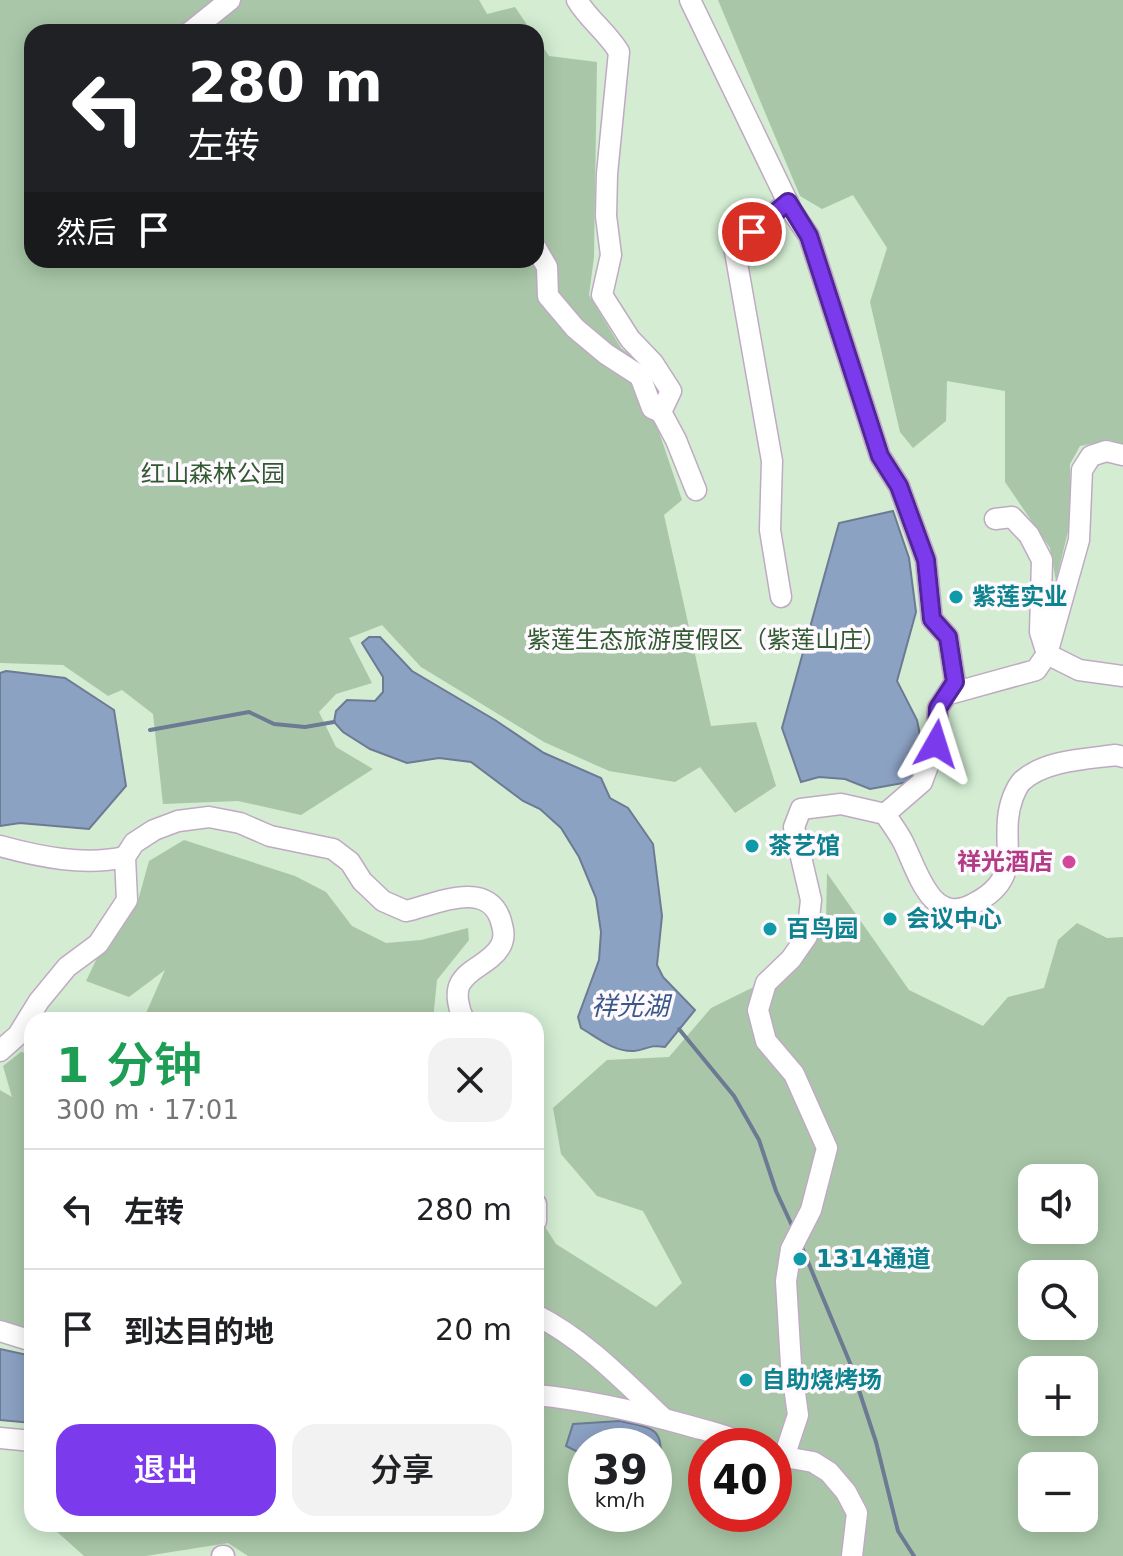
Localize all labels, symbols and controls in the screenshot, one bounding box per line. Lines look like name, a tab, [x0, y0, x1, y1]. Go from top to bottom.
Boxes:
text: 280 m	[188, 49, 383, 114]
icon: left	[56, 56, 160, 160]
text: 左转	[188, 125, 260, 166]
pin	[718, 198, 786, 266]
icon: arrive	[132, 208, 176, 252]
icon: arrive	[730, 210, 774, 254]
text: 然后	[56, 215, 116, 250]
park label: 红山森林公园	[141, 460, 285, 488]
place label: 紫莲实业	[972, 583, 1068, 611]
marker: 紫莲实业	[947, 588, 965, 606]
park label: 紫莲生态旅游度假区（紫莲山庄）	[527, 626, 887, 654]
position arrow	[894, 702, 978, 786]
place label: 茶艺馆	[768, 832, 840, 860]
marker: 茶艺馆	[743, 837, 761, 855]
place label: 祥光酒店	[957, 848, 1053, 876]
marker: 祥光酒店	[1060, 853, 1078, 871]
place label: 会议中心	[906, 905, 1002, 933]
marker: 会议中心	[881, 910, 899, 928]
place label: 百鸟园	[786, 915, 858, 943]
marker: 百鸟园	[761, 920, 779, 938]
water label: 祥光湖	[591, 991, 673, 1021]
text: 1 分钟	[56, 1037, 202, 1093]
button: close	[428, 1038, 512, 1122]
text: 300 m · 17:01	[56, 1095, 239, 1125]
map controls	[1018, 1164, 1098, 1532]
button: sound	[1018, 1164, 1098, 1244]
icon: left	[56, 1187, 100, 1231]
text: 280 m	[416, 1192, 512, 1227]
text: 左转	[124, 1194, 184, 1229]
place label: 1314通道	[816, 1245, 931, 1273]
marker: 1314通道	[791, 1250, 809, 1268]
button: search	[1018, 1260, 1098, 1340]
icon: arrive	[56, 1307, 100, 1351]
text: 20 m	[435, 1312, 512, 1347]
text: 到达目的地	[124, 1314, 274, 1349]
button: +	[1018, 1356, 1098, 1436]
place label: 自助烧烤场	[762, 1366, 882, 1394]
marker: 自助烧烤场	[737, 1371, 755, 1389]
button: 退出	[56, 1424, 276, 1516]
button: 分享	[292, 1424, 512, 1516]
speed limit sign: 40	[688, 1428, 792, 1532]
text: 39	[592, 1447, 648, 1493]
button: −	[1018, 1452, 1098, 1532]
text: km/h	[595, 1488, 645, 1512]

